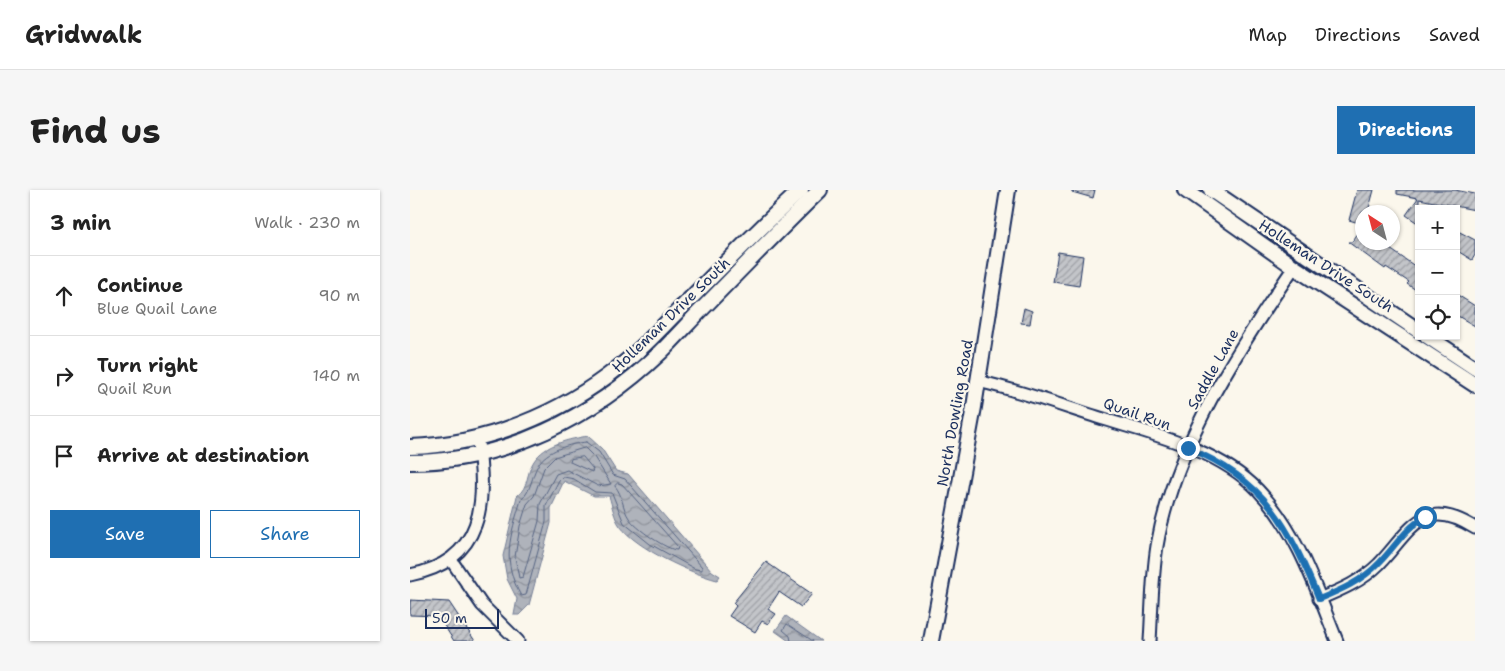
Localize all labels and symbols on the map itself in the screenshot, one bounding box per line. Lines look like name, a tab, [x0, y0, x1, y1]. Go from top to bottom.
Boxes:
north arrow	[1355, 205, 1400, 250]
street label: Holleman Drive South	[1255, 215, 1397, 317]
street label: Holleman Drive South	[608, 253, 734, 377]
street label: Saddle Lane	[1183, 325, 1243, 413]
street label: North Dowling Road	[932, 337, 978, 488]
street label: Quail Run	[1101, 393, 1173, 435]
route end	[1177, 437, 1200, 460]
route start	[1414, 506, 1437, 529]
scale bar	[425, 606, 499, 629]

